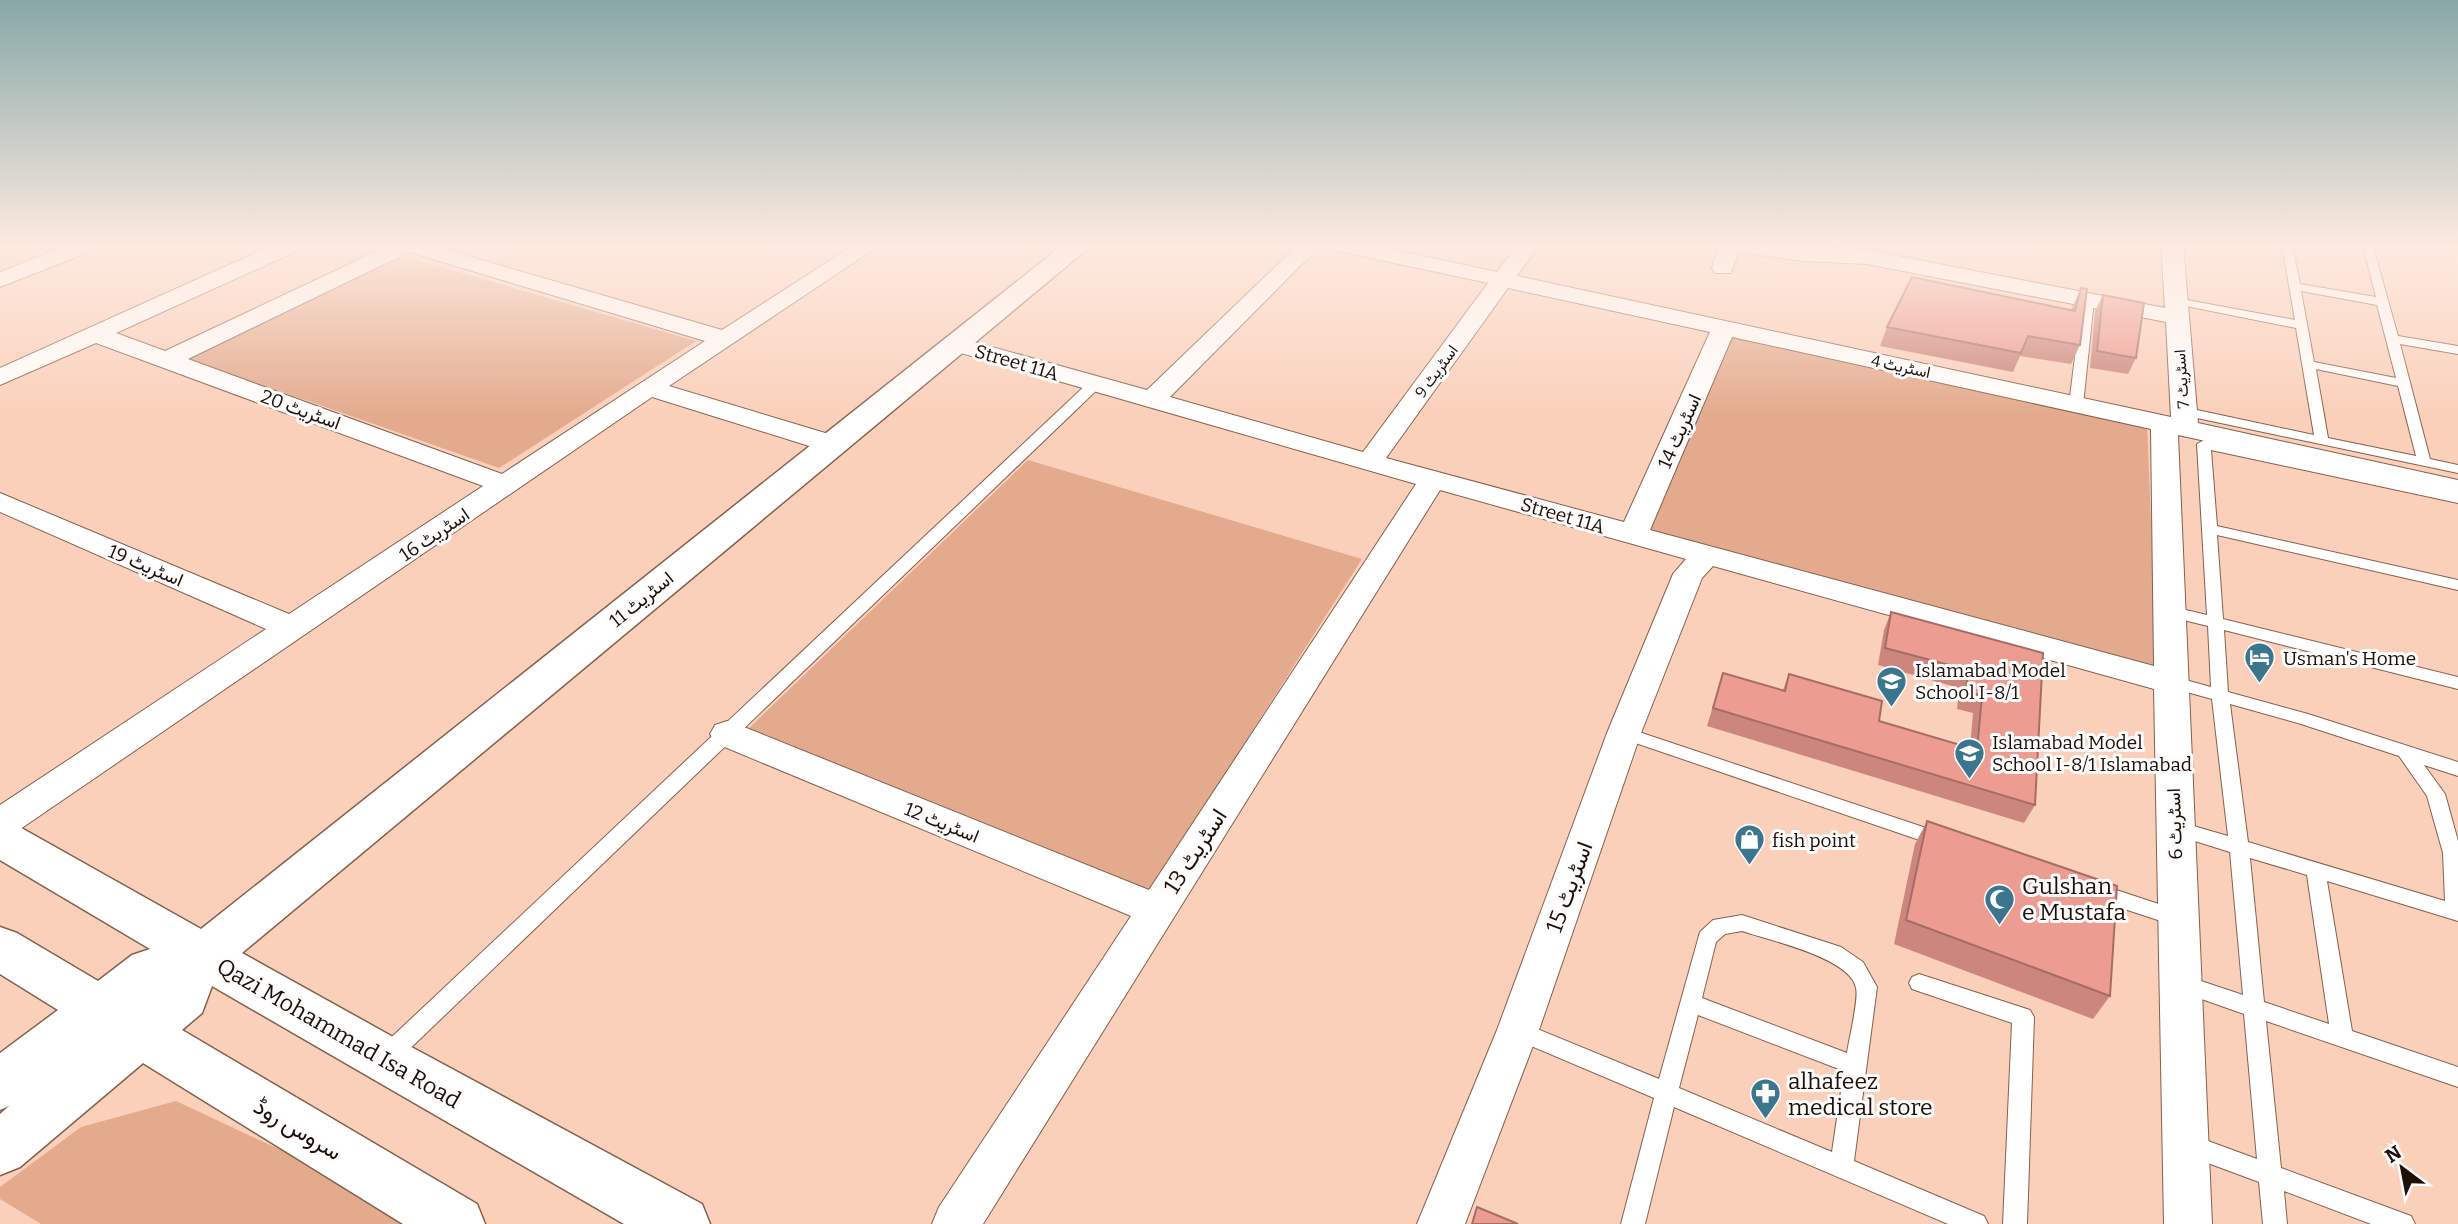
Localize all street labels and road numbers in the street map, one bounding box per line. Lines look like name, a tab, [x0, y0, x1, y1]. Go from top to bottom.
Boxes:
street label: Street 11A	[972, 340, 1062, 386]
street label: اسٹریٹ 9	[1411, 341, 1463, 402]
street label: اسٹریٹ 7	[2170, 349, 2194, 409]
street label: اسٹریٹ 4	[1869, 351, 1932, 383]
street label: اسٹریٹ 20	[258, 384, 344, 434]
street label: اسٹریٹ 14	[1653, 390, 1706, 472]
street label: Street 11A	[1518, 493, 1608, 539]
street label: اسٹریٹ 16	[395, 503, 474, 566]
street label: اسٹریٹ 19	[105, 539, 187, 592]
street label: اسٹریٹ 11	[605, 567, 678, 632]
street label: اسٹریٹ 6	[2162, 788, 2187, 860]
street label: اسٹریٹ 12	[901, 797, 983, 848]
street label: اسٹریٹ 13	[1157, 803, 1234, 899]
street label: اسٹریٹ 15	[1540, 838, 1599, 937]
street label: Qazi Mohammad Isa Road	[212, 952, 466, 1115]
street label: سروس روڈ	[249, 1092, 347, 1167]

